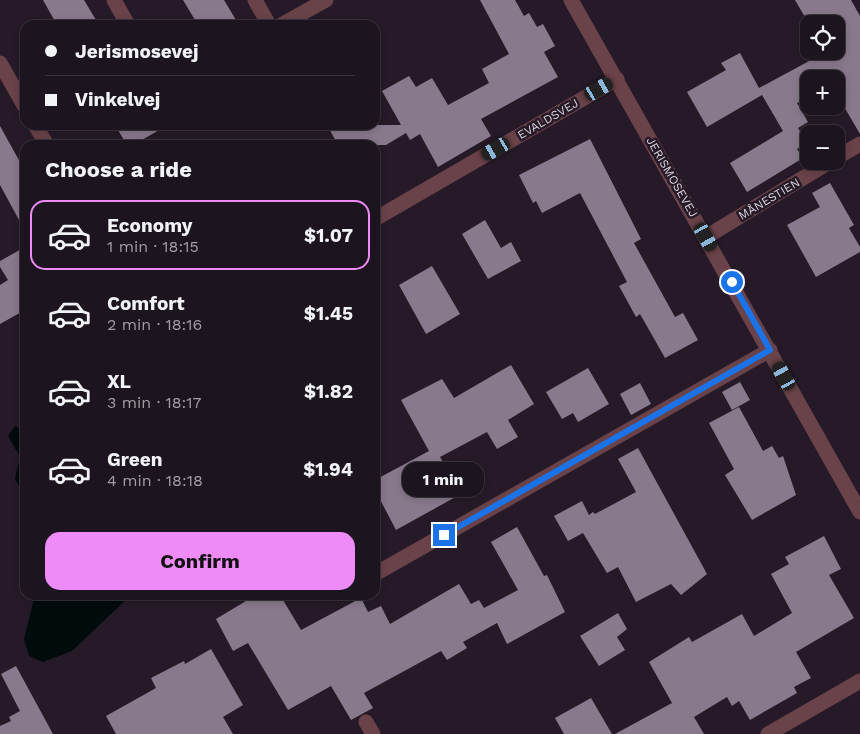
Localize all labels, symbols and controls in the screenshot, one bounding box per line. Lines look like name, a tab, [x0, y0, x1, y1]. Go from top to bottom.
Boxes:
map controls	[800, 15, 845, 170]
button: locate	[800, 15, 845, 60]
text: Jerismosevej	[75, 40, 198, 63]
button: +	[800, 70, 845, 115]
car	[582, 75, 615, 103]
text: Vinkelvej	[75, 88, 160, 111]
street label: EVALDSVEJ	[515, 96, 581, 142]
button: −	[800, 125, 845, 170]
street label: JERISMOSEVEJ	[643, 134, 701, 220]
car	[479, 135, 512, 163]
text: Choose a ride	[45, 157, 192, 182]
street label: MÅNESTIEN	[736, 175, 802, 223]
icon: car	[47, 213, 92, 258]
text: Economy	[107, 214, 192, 237]
car	[692, 220, 719, 254]
text: $1.07	[304, 224, 353, 247]
text: 1 min · 18:15	[107, 237, 199, 256]
route start	[721, 271, 743, 293]
icon: car	[47, 291, 92, 336]
text: Comfort	[107, 292, 185, 315]
text: $1.45	[304, 302, 353, 325]
text: 2 min · 18:16	[107, 315, 202, 334]
car	[770, 359, 797, 393]
icon: car	[47, 369, 92, 414]
text: XL	[107, 370, 131, 393]
text: $1.82	[304, 380, 353, 403]
text: 3 min · 18:17	[107, 393, 201, 412]
icon: car	[47, 447, 92, 492]
text: Green	[107, 448, 163, 471]
text: $1.94	[303, 458, 353, 481]
callout: 1 min	[403, 462, 485, 498]
text: 1 min	[422, 470, 464, 489]
text: 4 min · 18:18	[107, 471, 203, 490]
route end	[433, 524, 455, 546]
button: Confirm	[45, 532, 355, 590]

